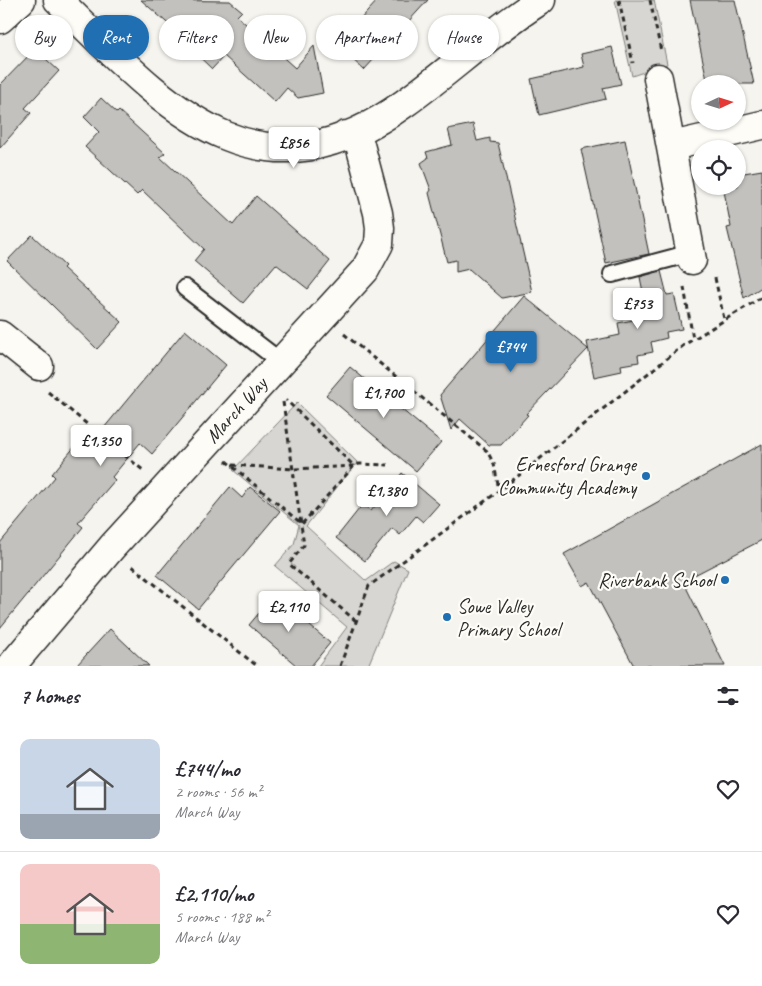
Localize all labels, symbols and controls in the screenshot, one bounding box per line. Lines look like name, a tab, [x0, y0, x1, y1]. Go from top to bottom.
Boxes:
chip: Buy	[15, 15, 73, 60]
chip: Rent	[83, 15, 149, 60]
chip: Filters	[159, 15, 234, 60]
chip: New	[244, 15, 306, 60]
chip: Apartment	[316, 15, 418, 60]
chip: House	[428, 15, 499, 60]
north arrow	[691, 75, 746, 130]
map controls	[691, 75, 746, 195]
pin: £856	[264, 126, 324, 169]
text: £856	[280, 133, 308, 153]
button: locate	[691, 140, 746, 195]
pin: £753	[608, 288, 668, 330]
text: £753	[624, 294, 652, 314]
pin: £744	[481, 330, 541, 373]
text: £744	[497, 337, 525, 357]
street label: March Way	[200, 370, 274, 448]
pin: £1,700	[343, 376, 425, 419]
text: £1,700	[364, 383, 404, 403]
pin: £1,350	[60, 424, 142, 467]
text: £1,350	[82, 431, 120, 451]
place label: Ernesford Grange Community Academy	[498, 452, 638, 500]
marker: Ernesford Grange Community Academy	[640, 470, 652, 482]
pin: £1,380	[346, 474, 428, 517]
text: £1,380	[367, 481, 407, 501]
place label: Riverbank School	[598, 568, 719, 593]
marker: Riverbank School	[719, 574, 731, 586]
pin: £2,110	[248, 590, 330, 633]
place label: Sowe Valley Primary School	[457, 594, 563, 642]
text: £2,110	[269, 597, 309, 617]
marker: Sowe Valley Primary School	[441, 611, 453, 623]
icon: filters	[714, 682, 742, 710]
text: 7 homes	[20, 683, 79, 709]
text: £744/mo	[175, 756, 240, 782]
icon: home	[60, 759, 120, 819]
icon: heart	[714, 775, 742, 803]
text: 2 rooms · 56 m²	[175, 782, 261, 802]
text: March Way	[175, 802, 239, 822]
text: £2,110/mo	[175, 881, 253, 907]
icon: home	[60, 884, 120, 944]
icon: heart	[714, 900, 742, 928]
text: 5 rooms · 188 m²	[175, 907, 269, 927]
text: March Way	[175, 927, 239, 947]

